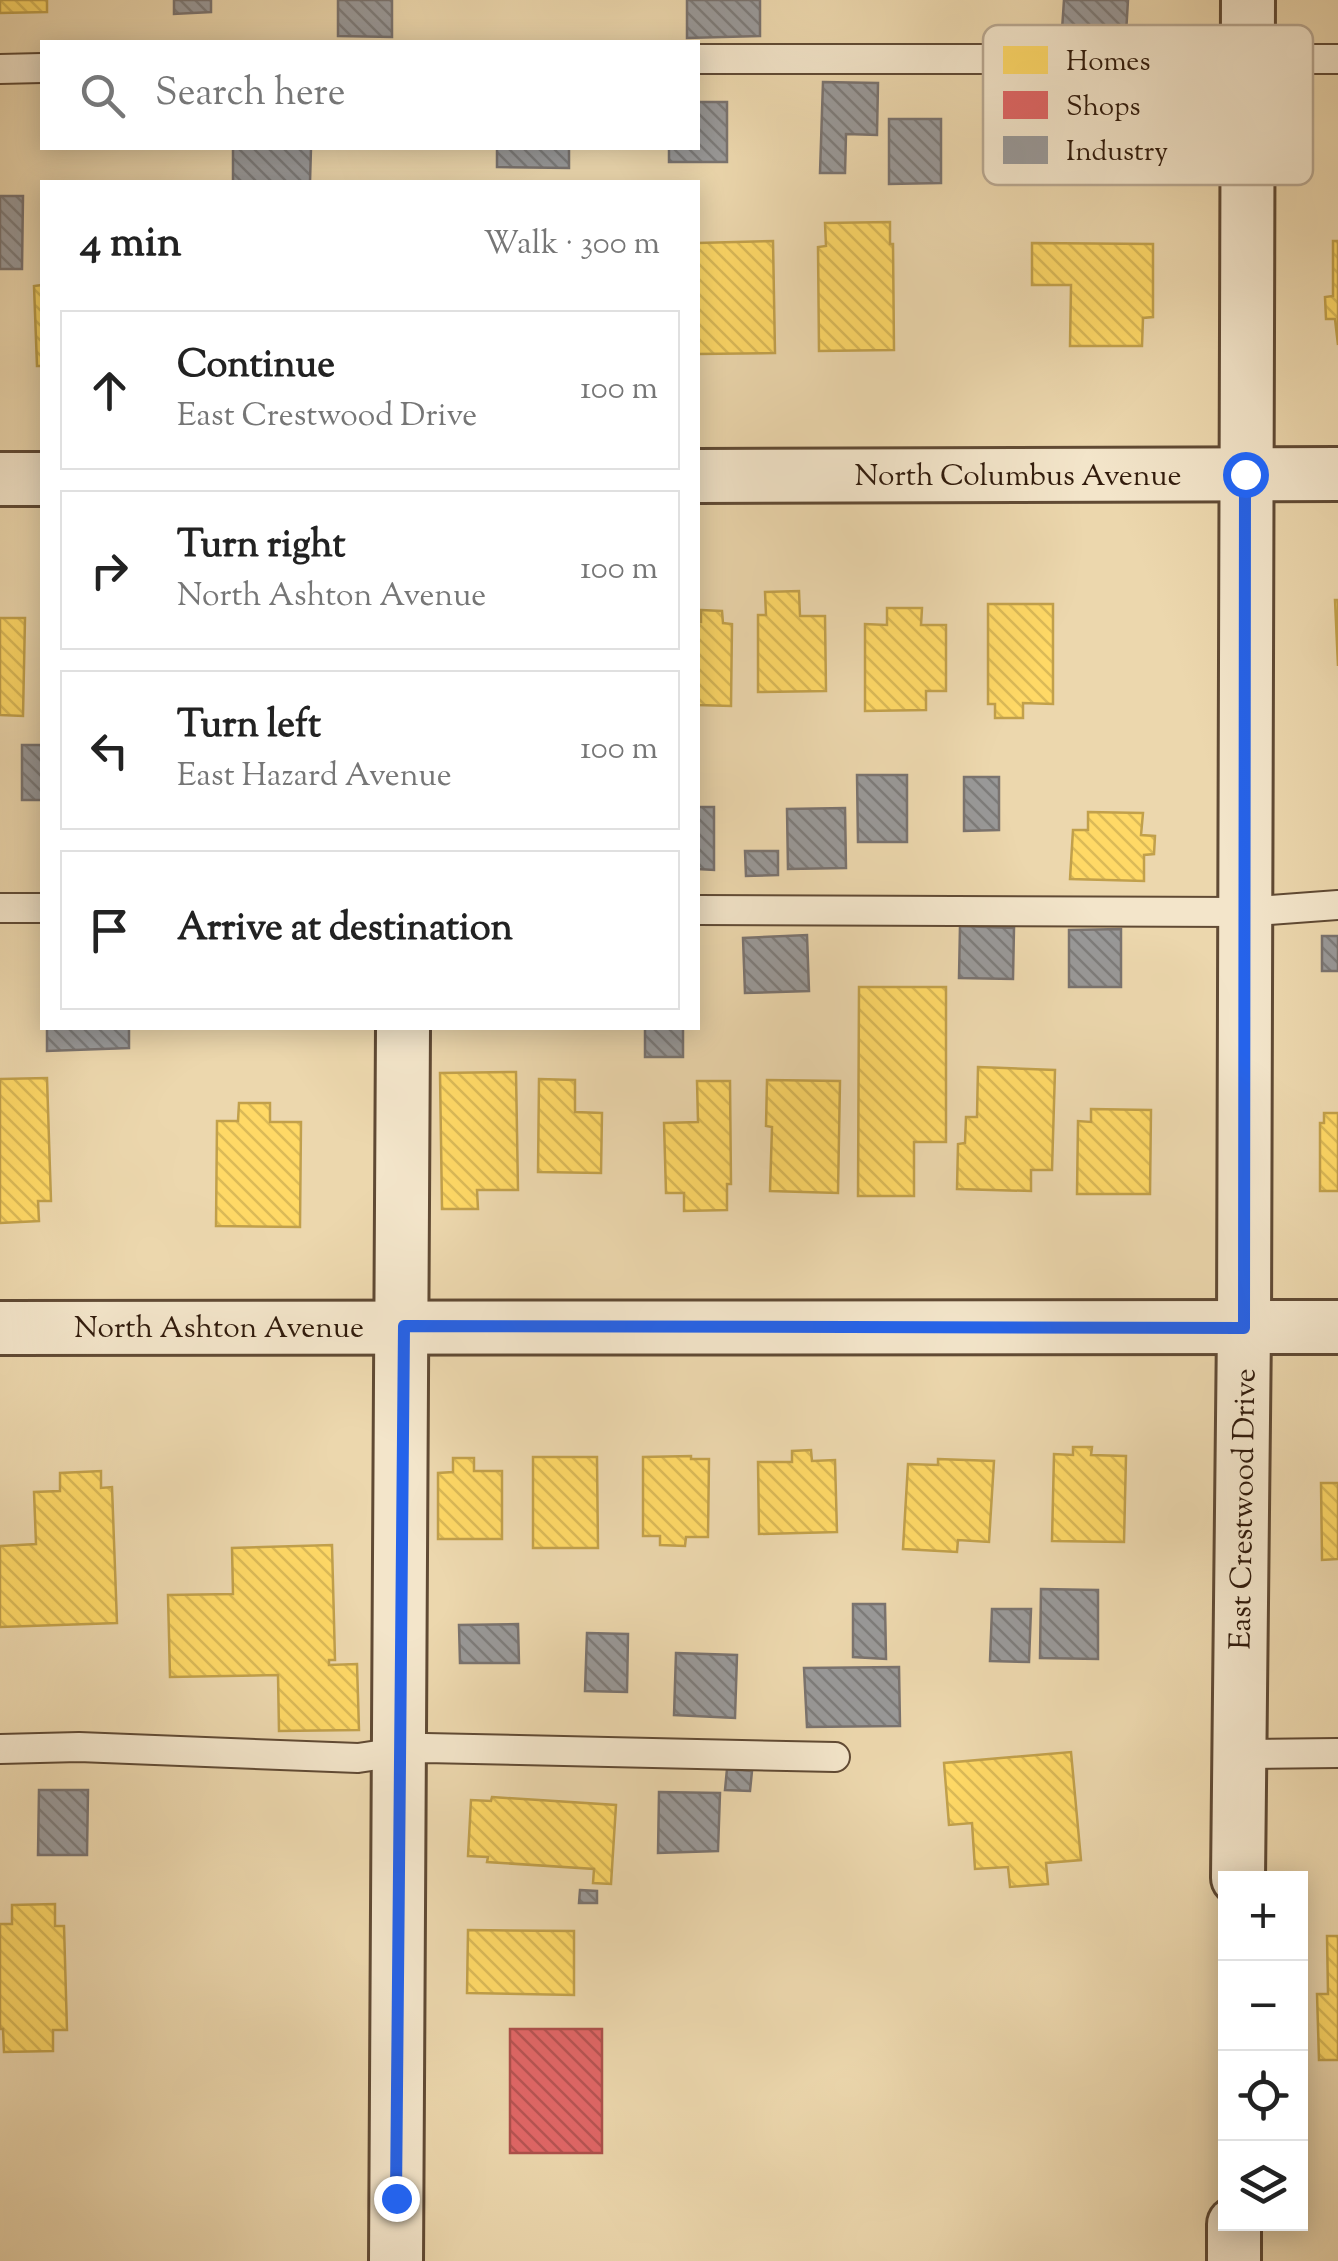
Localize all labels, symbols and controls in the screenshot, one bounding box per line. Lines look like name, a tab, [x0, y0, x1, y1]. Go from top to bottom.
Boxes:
legend	[983, 25, 1313, 185]
search box	[40, 40, 700, 150]
text: Homes	[1066, 43, 1150, 83]
icon: search	[75, 68, 130, 123]
text: Search here	[155, 68, 346, 122]
text: Shops	[1066, 88, 1140, 128]
text: Industry	[1066, 133, 1168, 173]
text: 4 min	[80, 215, 182, 275]
text: Walk · 300 m	[483, 222, 660, 268]
text: Continue	[177, 340, 335, 394]
icon: ahead	[82, 363, 137, 418]
text: 100 m	[580, 367, 658, 413]
text: East Crestwood Drive	[177, 394, 477, 440]
route start	[1223, 452, 1269, 498]
street label: North Columbus Avenue	[855, 456, 1182, 499]
text: Turn right	[177, 520, 345, 574]
icon: right	[82, 543, 137, 598]
text: 100 m	[580, 547, 658, 593]
text: North Ashton Avenue	[177, 574, 486, 620]
text: Turn left	[177, 700, 321, 754]
icon: left	[82, 723, 137, 778]
text: 100 m	[580, 727, 658, 773]
text: East Hazard Avenue	[177, 754, 452, 800]
icon: arrive	[82, 903, 137, 958]
text: Arrive at destination	[177, 903, 513, 957]
street label: North Ashton Avenue	[74, 1308, 364, 1351]
street label: East Crestwood Drive	[1221, 1368, 1268, 1650]
map controls	[1218, 1871, 1308, 2231]
button: +	[1218, 1871, 1308, 1961]
button: −	[1218, 1961, 1308, 2051]
button: locate	[1218, 2051, 1308, 2141]
button: layers	[1218, 2141, 1308, 2231]
route end	[374, 2176, 420, 2222]

